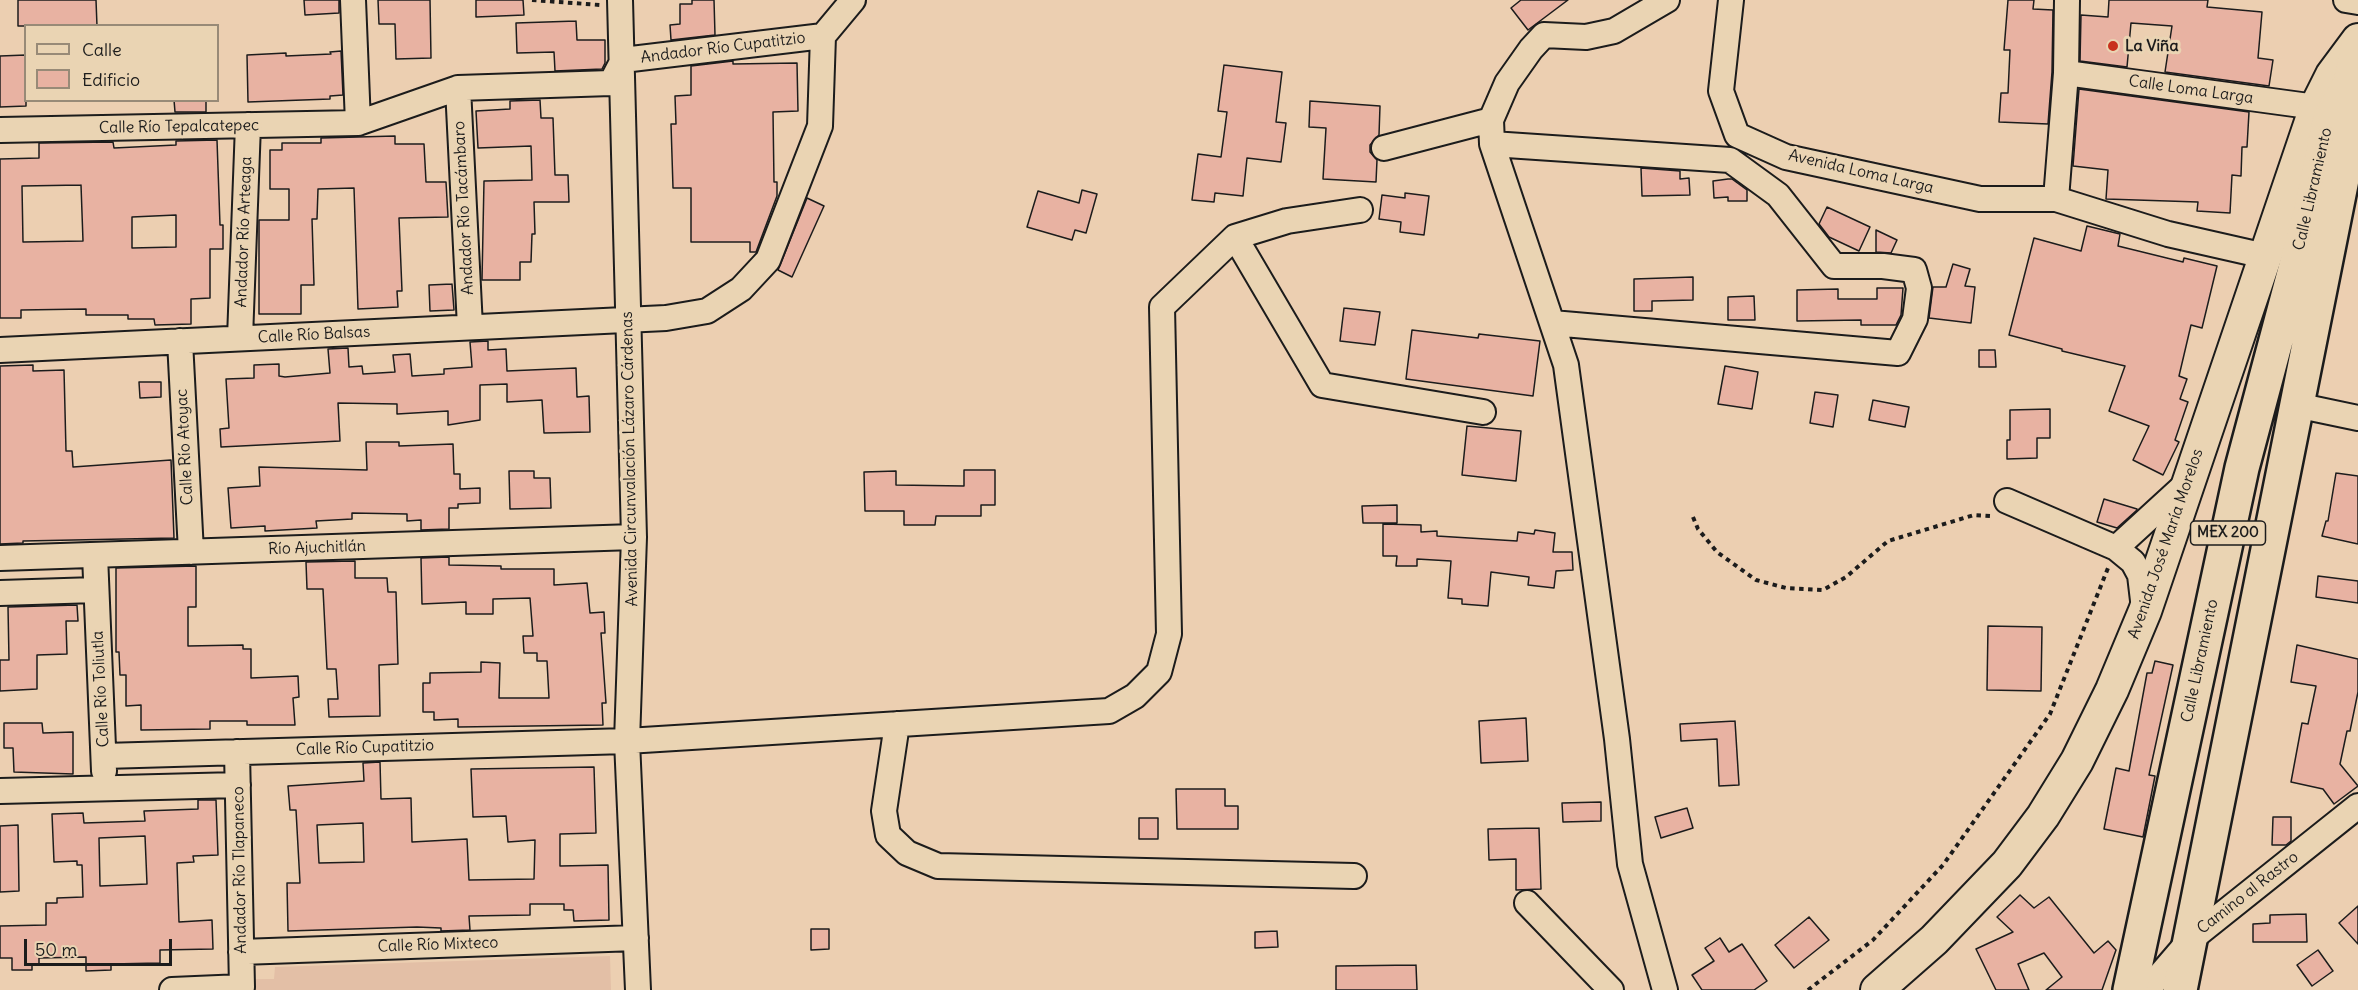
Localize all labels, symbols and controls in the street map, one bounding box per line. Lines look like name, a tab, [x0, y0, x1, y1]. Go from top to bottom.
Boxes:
legend	[24, 24, 219, 102]
street label: Andador Río Cupatitzio	[640, 28, 806, 68]
place label: La Viña	[2125, 36, 2179, 56]
text: Calle	[82, 38, 122, 61]
marker: La Viña	[2106, 39, 2120, 53]
text: Edificio	[82, 68, 140, 91]
street label: Calle Loma Larga	[2127, 72, 2255, 108]
street label: Calle Río Tepalcatepec	[99, 116, 259, 138]
street label: Andador Río Tacámbaro	[450, 121, 478, 295]
street label: Calle Libramiento	[2290, 126, 2336, 252]
street label: Avenida Loma Larga	[1787, 146, 1935, 198]
street label: Andador Río Arteaga	[232, 156, 256, 308]
street label: Avenida Circunvalación Lázaro Cárdenas	[618, 311, 642, 607]
street label: Calle Río Balsas	[257, 322, 371, 348]
street label: Calle Río Atoyac	[172, 388, 198, 506]
street label: Avenida José María Morelos	[2124, 446, 2208, 642]
road number: MEX 200	[2190, 521, 2266, 545]
street label: Río Ajuchitlán	[268, 537, 366, 559]
street label: Calle Libramiento	[2178, 598, 2222, 724]
street label: Calle Río Toliutla	[88, 630, 114, 748]
street label: Calle Río Cupatitzio	[296, 736, 434, 760]
street label: Andador Río Tlapaneco	[229, 786, 251, 954]
street label: Camino al Rastro	[2194, 848, 2302, 938]
scale bar	[27, 927, 176, 965]
street label: Calle Río Mixteco	[377, 933, 499, 957]
text: 50 m	[35, 938, 77, 961]

